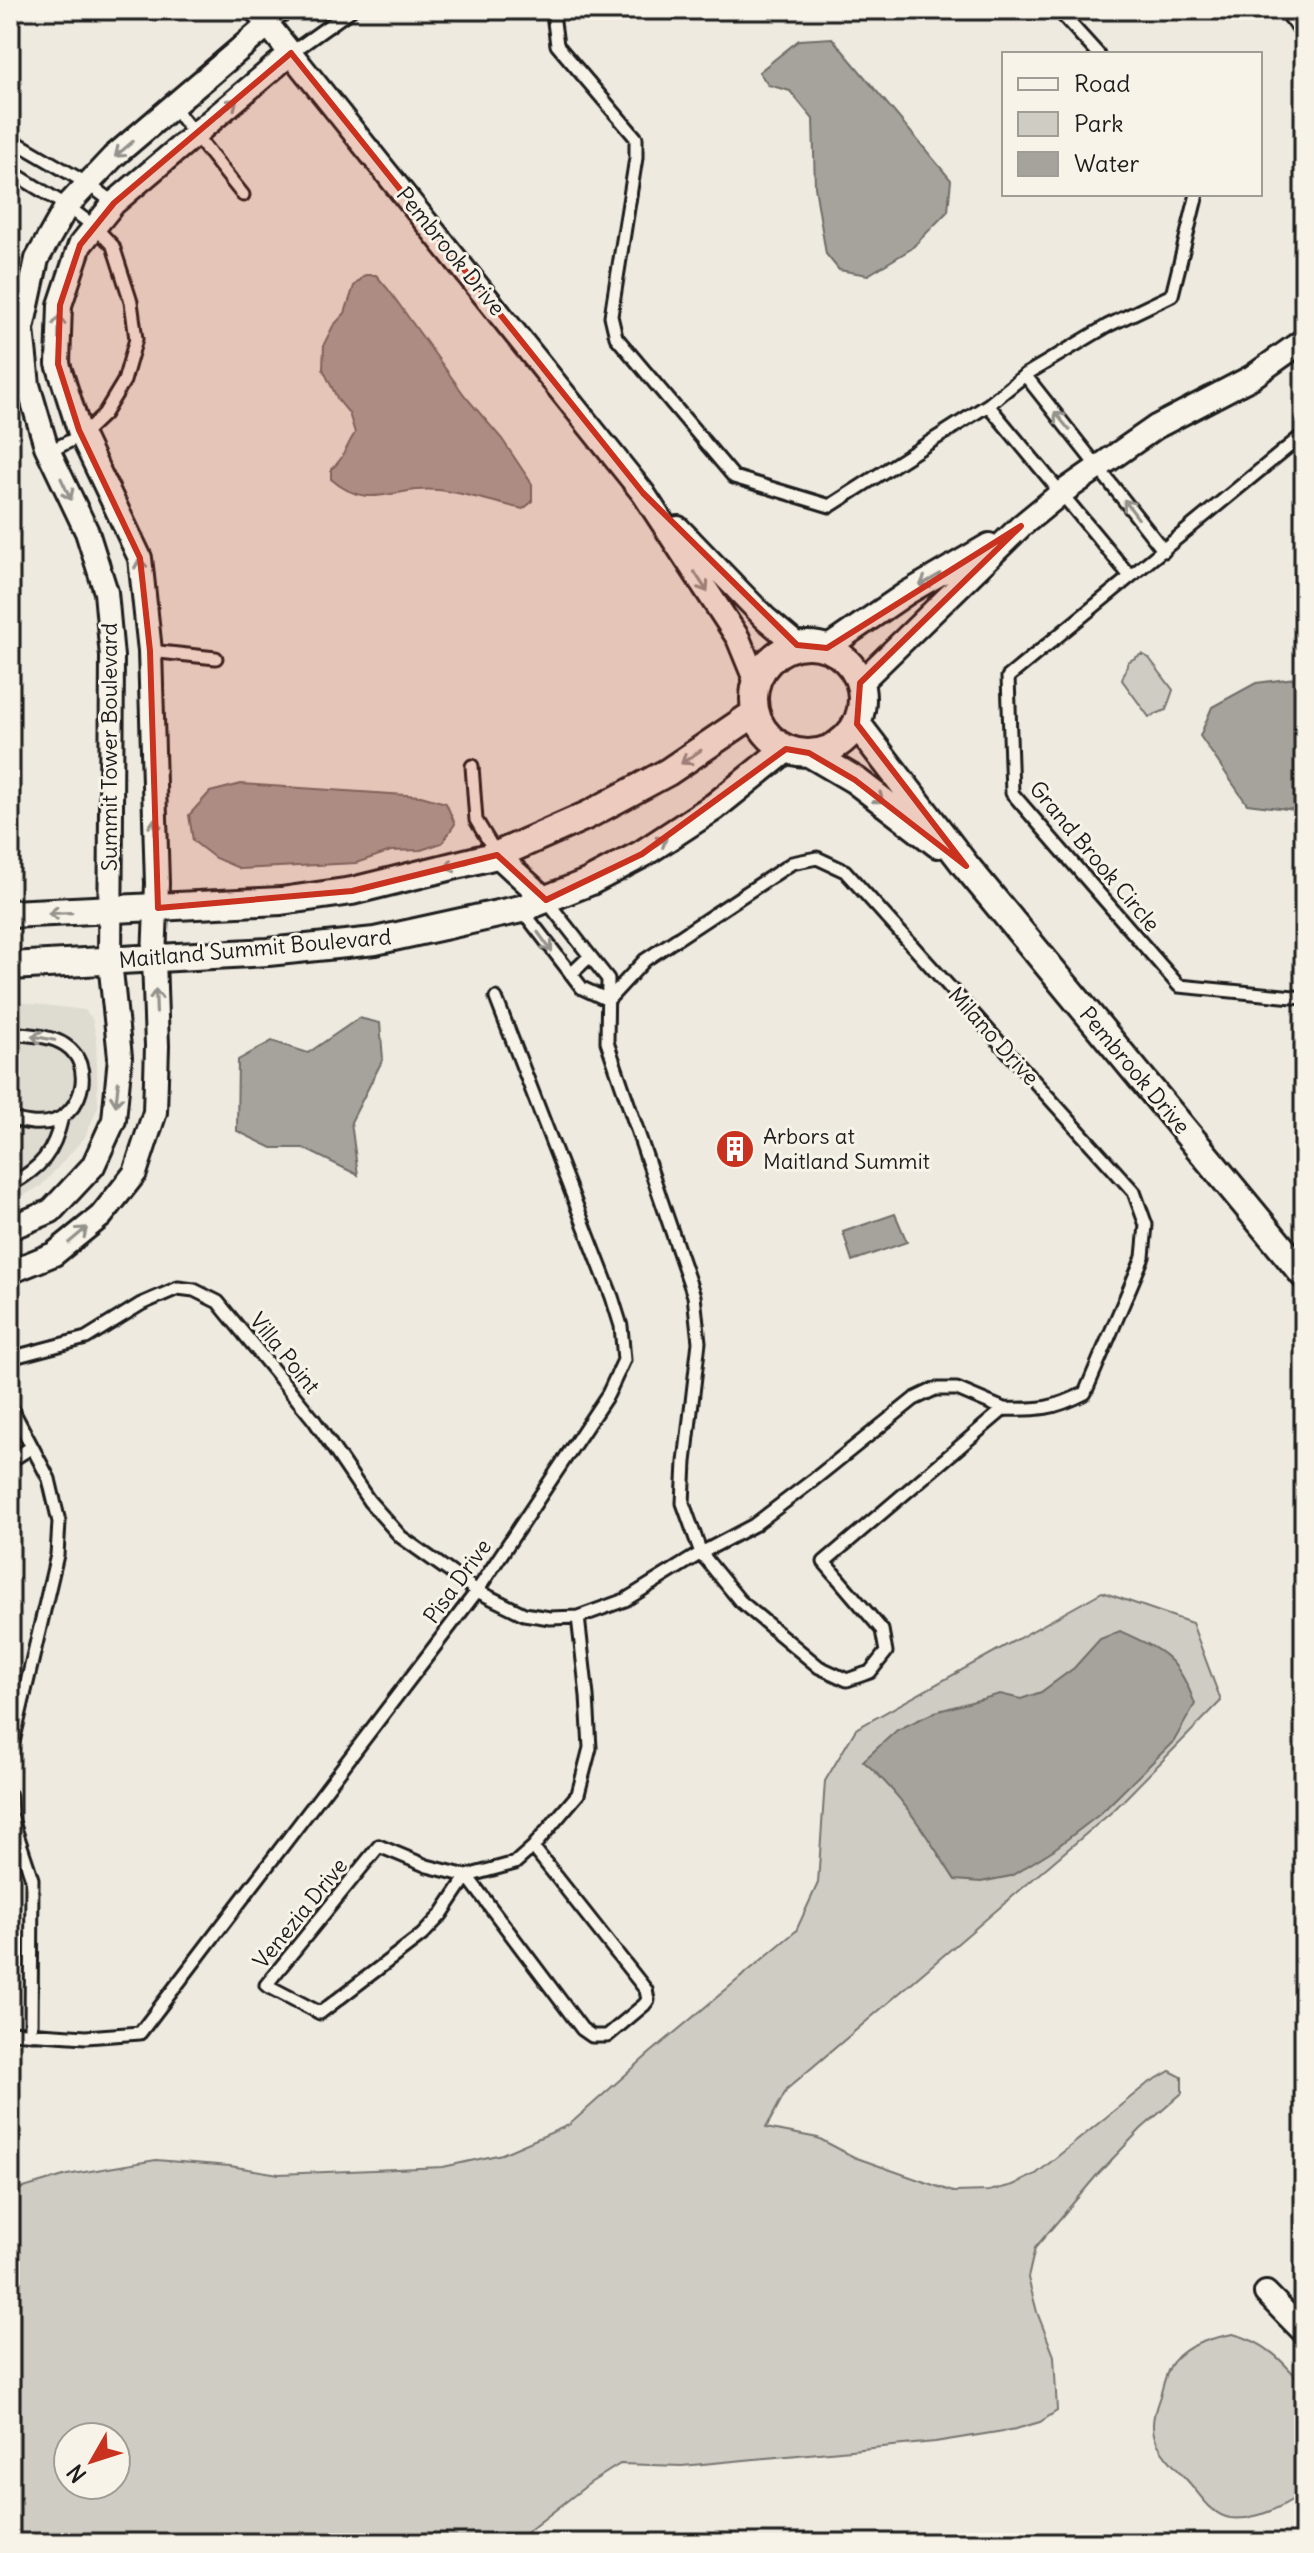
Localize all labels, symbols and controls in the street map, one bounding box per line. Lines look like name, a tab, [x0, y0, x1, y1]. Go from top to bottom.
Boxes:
legend	[1002, 52, 1262, 196]
text: Road	[1074, 68, 1130, 98]
one-way arrow	[217, 98, 237, 116]
text: Park	[1074, 108, 1124, 138]
one-way arrow	[114, 140, 134, 158]
text: Water	[1074, 148, 1139, 178]
street label: Pembrook Drive	[391, 181, 511, 321]
one-way arrow	[52, 314, 67, 341]
one-way arrow	[1053, 411, 1071, 432]
one-way arrow	[59, 476, 74, 500]
one-way arrow	[1123, 499, 1140, 520]
one-way arrow	[133, 558, 148, 584]
one-way arrow	[693, 570, 710, 592]
one-way arrow	[919, 572, 942, 588]
street label: Summit Tower Boulevard	[95, 623, 123, 871]
one-way arrow	[680, 749, 702, 765]
street label: Grand Brook Circle	[1024, 775, 1166, 937]
one-way arrow	[863, 787, 885, 804]
one-way arrow	[148, 817, 163, 844]
one-way arrow	[645, 836, 668, 852]
one-way arrow	[443, 859, 469, 874]
one-way arrow	[47, 905, 74, 920]
street label: Maitland Summit Boulevard	[118, 922, 392, 974]
one-way arrow	[537, 931, 553, 953]
street label: Milano Drive	[943, 981, 1045, 1091]
one-way arrow	[148, 988, 163, 1015]
street label: Pembrook Drive	[1074, 1001, 1196, 1139]
one-way arrow	[31, 1030, 57, 1045]
one-way arrow	[109, 1080, 124, 1107]
place label: Arbors at Maitland Summit	[763, 1122, 930, 1175]
building icon: Arbors at Maitland Summit	[714, 1128, 756, 1170]
one-way arrow	[67, 1226, 87, 1244]
street label: Villa Point	[244, 1307, 326, 1399]
street label: Pisa Drive	[417, 1533, 497, 1629]
street label: Venezia Drive	[247, 1852, 353, 1974]
north arrow	[52, 2421, 132, 2501]
text: N	[61, 2459, 92, 2488]

